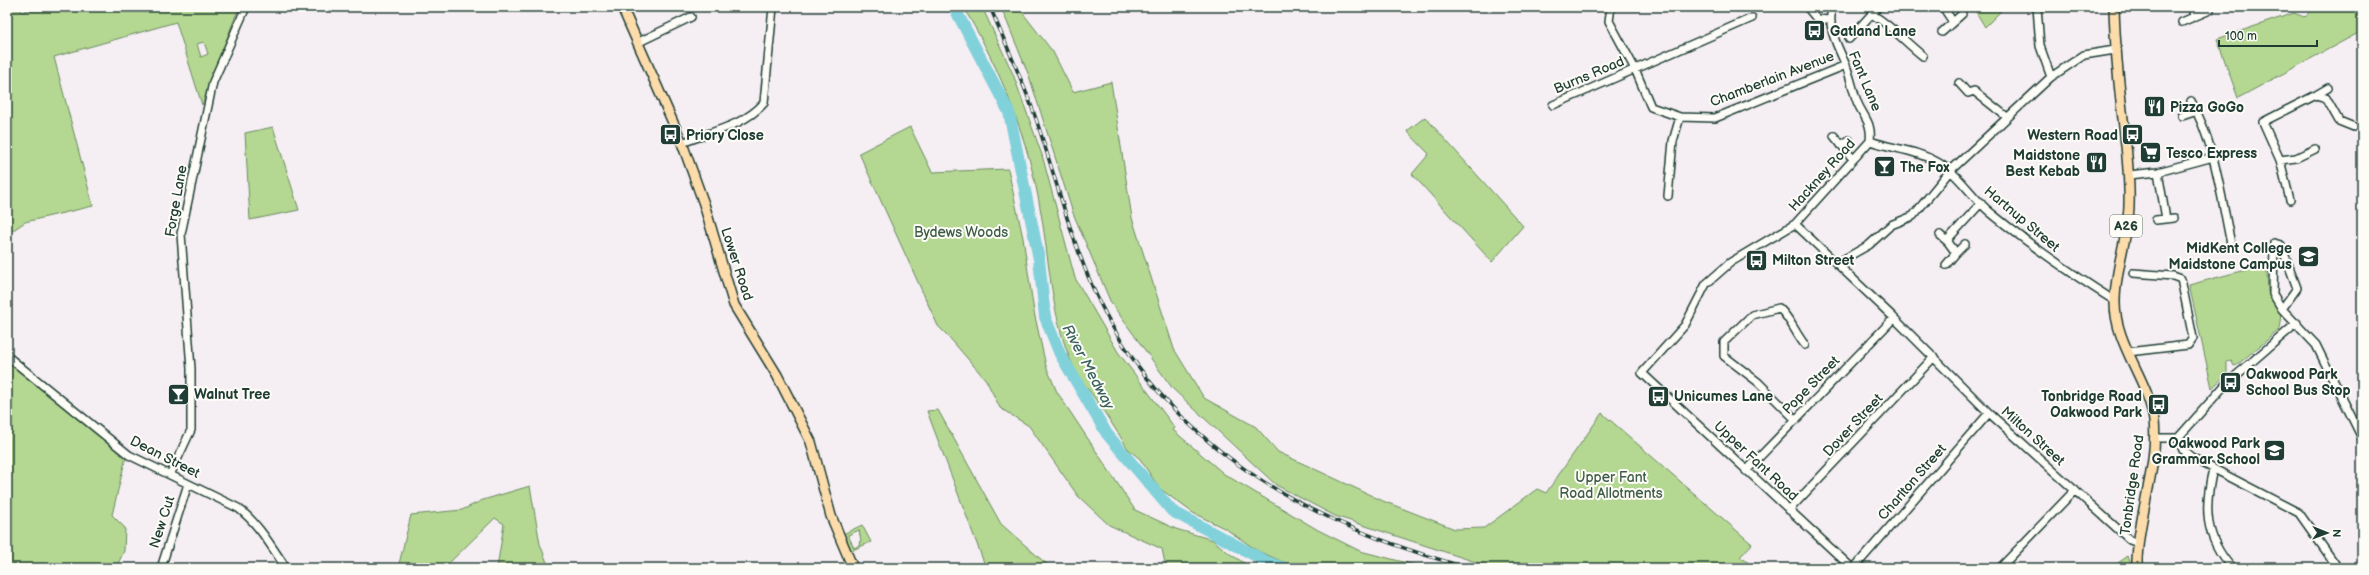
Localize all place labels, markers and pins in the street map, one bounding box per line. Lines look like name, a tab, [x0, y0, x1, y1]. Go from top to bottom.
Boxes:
bus stop icon: Gatland Lane	[1801, 18, 1827, 44]
place label: Gatland Lane	[1830, 23, 1916, 40]
restaurant icon: Pizza GoGo	[2141, 94, 2167, 120]
place label: Pizza GoGo	[2170, 99, 2244, 116]
bus stop icon: Priory Close	[657, 122, 683, 148]
bus stop icon: Western Road	[2120, 122, 2146, 148]
place label: Priory Close	[686, 127, 764, 144]
place label: Western Road	[2027, 127, 2118, 144]
supermarket icon: Tesco Express	[2138, 140, 2164, 166]
place label: Tesco Express	[2166, 145, 2257, 162]
place label: Maidstone Best Kebab	[2005, 147, 2080, 180]
restaurant icon: Maidstone Best Kebab	[2083, 150, 2109, 176]
bar icon: The Fox	[1872, 154, 1898, 180]
place label: The Fox	[1900, 159, 1950, 176]
place label: MidKent College Maidstone Campus	[2169, 240, 2292, 273]
school or university icon: MidKent College Maidstone Campus	[2295, 243, 2321, 269]
bus stop icon: Milton Street	[1744, 247, 1770, 273]
place label: Milton Street	[1772, 252, 1855, 269]
place label: Oakwood Park School Bus Stop	[2246, 366, 2350, 399]
bus stop icon: Oakwood Park School Bus Stop	[2217, 369, 2243, 395]
bar icon: Walnut Tree	[165, 381, 191, 407]
bus stop icon: Unicumes Lane	[1645, 383, 1671, 409]
place label: Walnut Tree	[194, 386, 270, 403]
place label: Unicumes Lane	[1674, 388, 1773, 405]
place label: Tonbridge Road Oakwood Park	[2041, 388, 2143, 421]
bus stop icon: Tonbridge Road Oakwood Park	[2145, 391, 2171, 417]
place label: Oakwood Park Grammar School	[2152, 435, 2261, 468]
school or university icon: Oakwood Park Grammar School	[2262, 438, 2288, 464]

